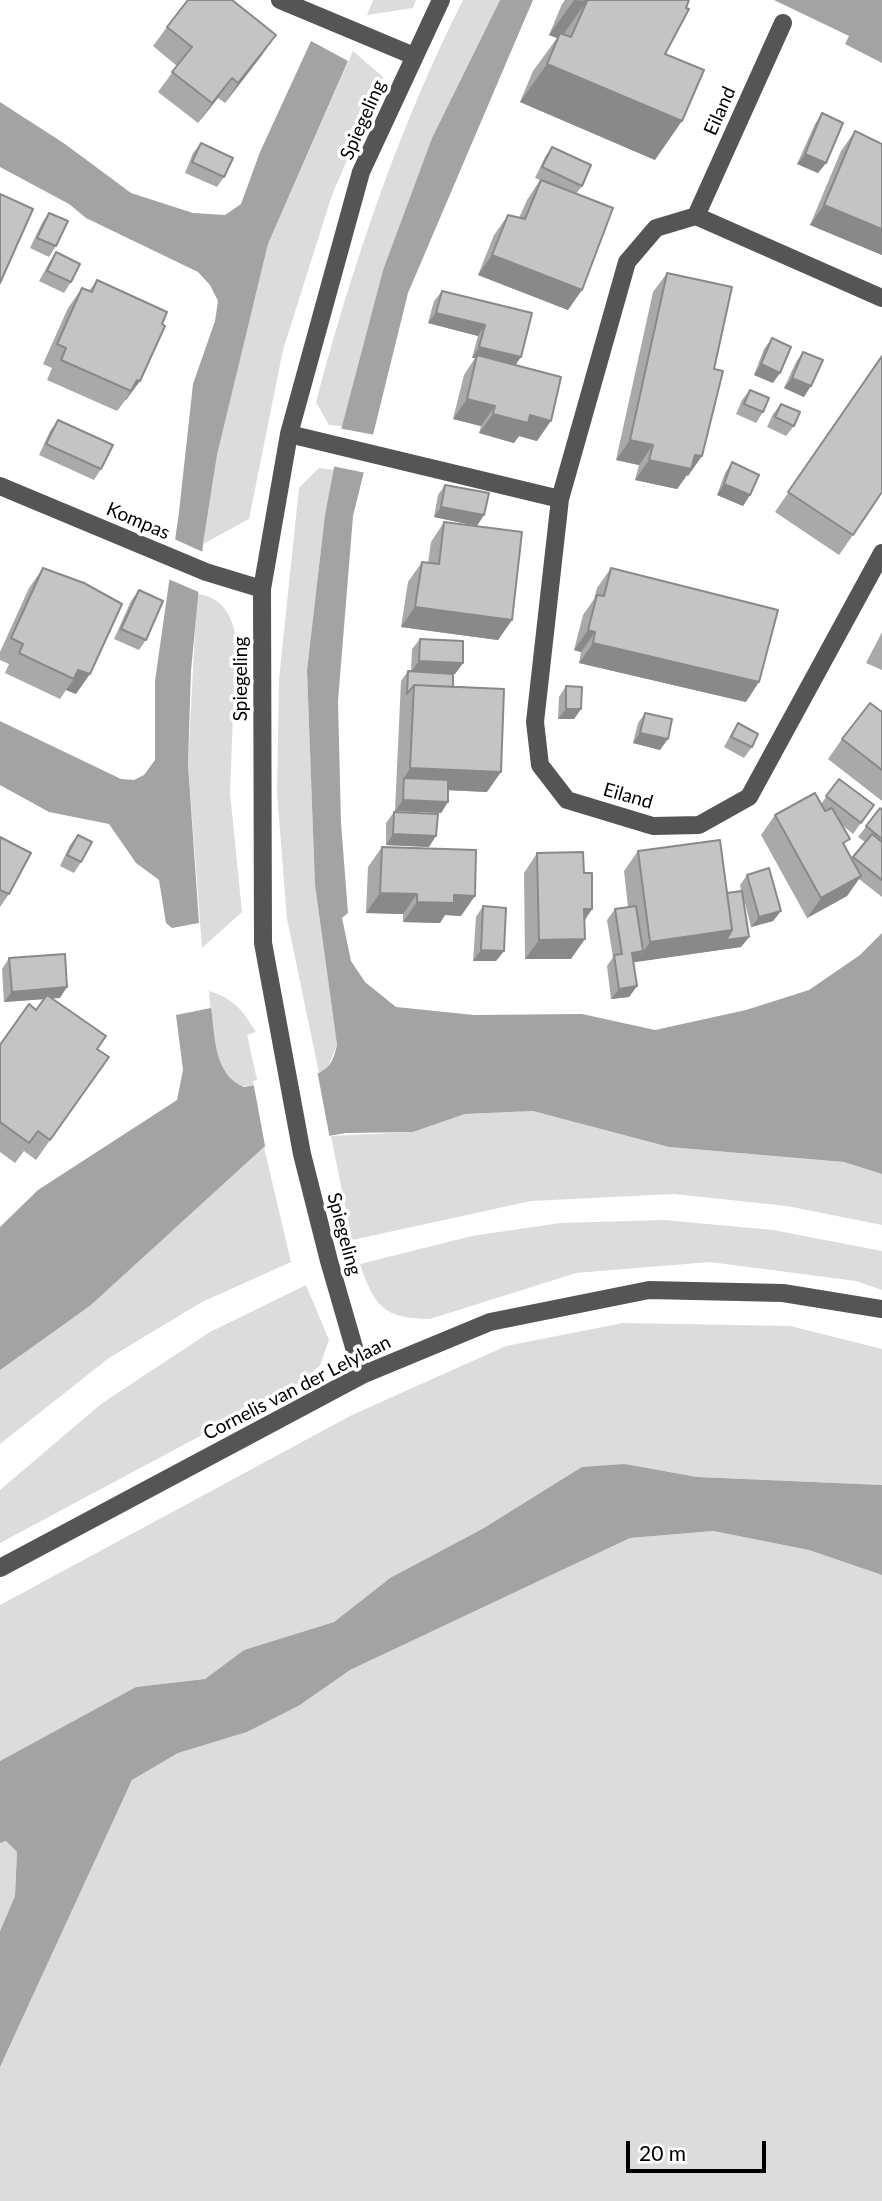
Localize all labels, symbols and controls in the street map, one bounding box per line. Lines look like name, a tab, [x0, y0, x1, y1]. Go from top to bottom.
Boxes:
street label: Spiegeling	[335, 77, 391, 163]
street label: Eiland	[699, 83, 741, 139]
street label: Kompas	[103, 497, 173, 545]
street label: Spiegeling	[230, 637, 252, 721]
street label: Eiland	[601, 778, 655, 814]
street label: Spiegeling	[322, 1190, 366, 1278]
street label: Cornelis van der Lelylaan	[199, 1331, 395, 1445]
scale bar	[630, 2128, 770, 2172]
text: 20 m	[639, 2140, 686, 2165]

